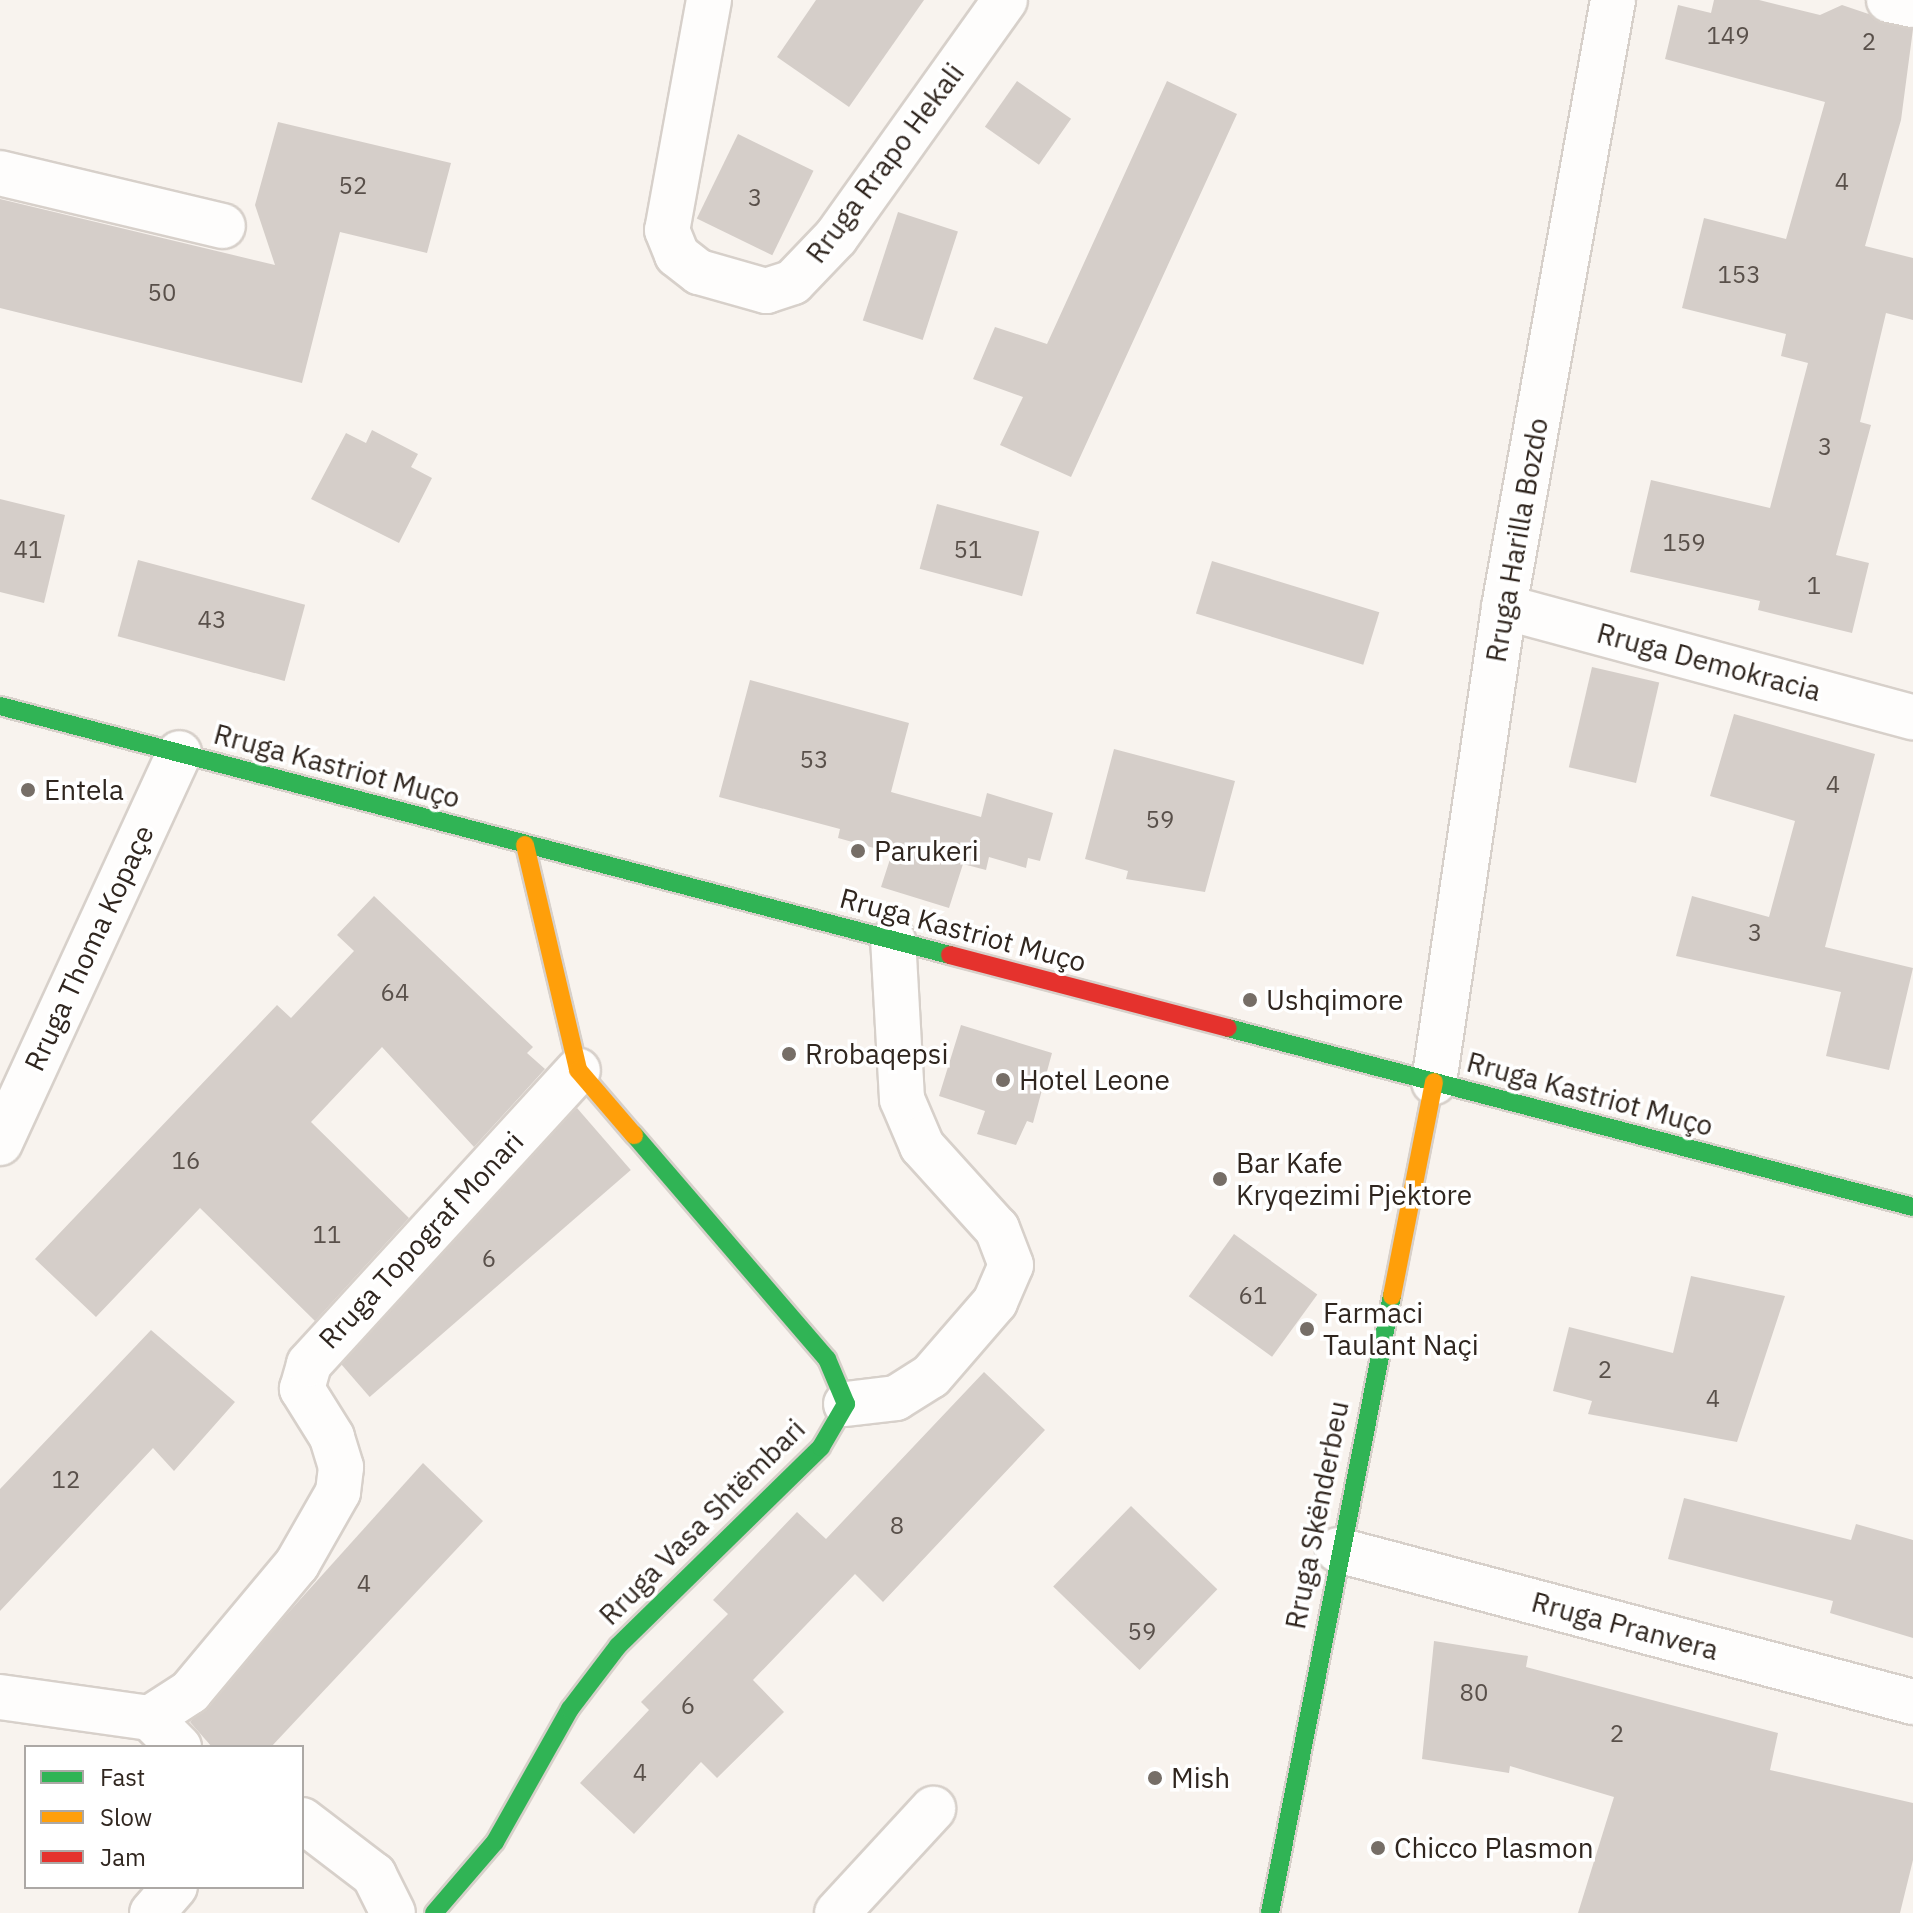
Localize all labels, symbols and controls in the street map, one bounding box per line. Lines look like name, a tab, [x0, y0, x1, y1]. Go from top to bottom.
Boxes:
house number: 149	[1706, 22, 1750, 50]
house number: 2	[1862, 28, 1876, 56]
street label: Rruga Rrapo Hekali	[799, 57, 971, 269]
house number: 4	[1835, 168, 1849, 196]
house number: 52	[339, 172, 367, 200]
house number: 3	[748, 184, 762, 212]
house number: 153	[1717, 261, 1761, 289]
house number: 50	[148, 279, 176, 307]
street label: Rruga Harilla Bozdo	[1479, 415, 1555, 665]
house number: 3	[1818, 433, 1832, 461]
house number: 159	[1662, 529, 1706, 557]
house number: 41	[14, 536, 42, 564]
house number: 51	[954, 536, 982, 564]
house number: 1	[1807, 572, 1821, 600]
house number: 43	[198, 606, 226, 634]
street label: Rruga Demokracia	[1593, 616, 1825, 708]
street label: Rruga Kastriot Muço	[210, 717, 464, 815]
house number: 53	[800, 746, 828, 774]
house number: 4	[1826, 771, 1840, 799]
place label: Entela	[44, 773, 124, 807]
marker: Entela	[19, 781, 37, 799]
house number: 59	[1146, 806, 1174, 834]
street label: Rruga Thoma Kopaçe	[17, 820, 161, 1076]
place label: Parukeri	[874, 834, 979, 868]
marker: Parukeri	[849, 842, 867, 860]
street label: Rruga Kastriot Muço	[836, 881, 1090, 979]
house number: 3	[1748, 919, 1762, 947]
house number: 64	[381, 979, 409, 1007]
place label: Ushqimore	[1266, 983, 1403, 1017]
marker: Ushqimore	[1241, 991, 1259, 1009]
place label: Rrobaqepsi	[805, 1037, 948, 1071]
marker: Rrobaqepsi	[780, 1045, 798, 1063]
street label: Rruga Kastriot Muço	[1463, 1045, 1717, 1143]
place label: Hotel Leone	[1019, 1063, 1170, 1097]
marker: Hotel Leone	[994, 1071, 1012, 1089]
street label: Rruga Topograf Monari	[312, 1125, 530, 1355]
place label: Bar Kafe Kryqezimi Pjektore	[1236, 1146, 1472, 1212]
house number: 16	[172, 1147, 200, 1175]
marker: Bar Kafe Kryqezimi Pjektore	[1211, 1170, 1229, 1188]
house number: 11	[313, 1221, 341, 1249]
house number: 6	[482, 1245, 496, 1273]
house number: 61	[1239, 1282, 1267, 1310]
place label: Farmaci Taulant Naçi	[1323, 1296, 1479, 1362]
marker: Farmaci Taulant Naçi	[1298, 1320, 1316, 1338]
house number: 2	[1598, 1356, 1612, 1384]
house number: 4	[1706, 1385, 1720, 1413]
street label: Rruga Skënderbeu	[1278, 1398, 1356, 1632]
street label: Rruga Vasa Shtëmbari	[592, 1412, 812, 1632]
house number: 12	[52, 1466, 80, 1494]
house number: 8	[890, 1512, 904, 1540]
house number: 4	[357, 1570, 371, 1598]
street label: Rruga Pranvera	[1528, 1585, 1722, 1667]
house number: 59	[1128, 1618, 1156, 1646]
house number: 80	[1460, 1679, 1488, 1707]
house number: 6	[681, 1692, 695, 1720]
house number: 2	[1610, 1720, 1624, 1748]
legend	[24, 1745, 304, 1889]
house number: 4	[633, 1759, 647, 1787]
text: Fast	[100, 1761, 145, 1793]
place label: Mish	[1171, 1761, 1230, 1795]
marker: Mish	[1146, 1769, 1164, 1787]
text: Slow	[100, 1801, 152, 1833]
place label: Chicco Plasmon	[1394, 1831, 1594, 1865]
marker: Chicco Plasmon	[1369, 1839, 1387, 1857]
text: Jam	[100, 1841, 146, 1873]

